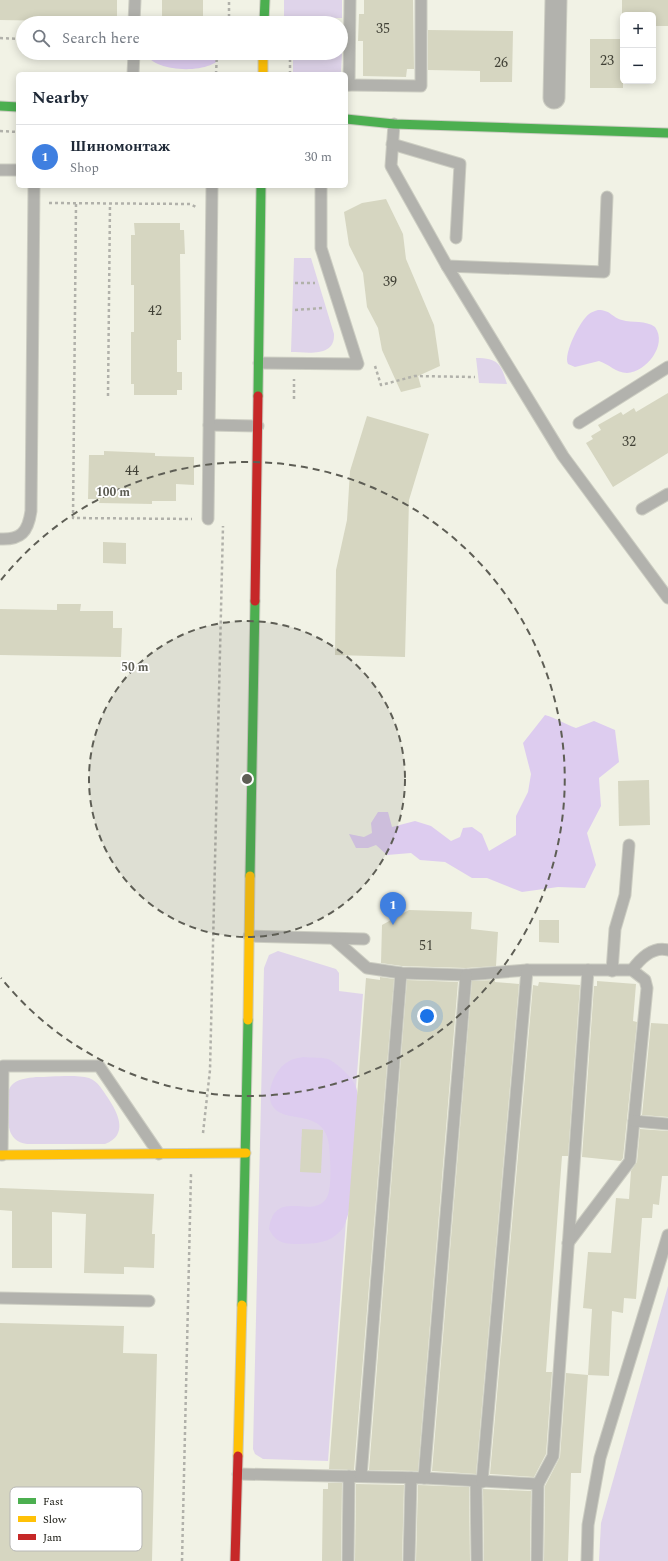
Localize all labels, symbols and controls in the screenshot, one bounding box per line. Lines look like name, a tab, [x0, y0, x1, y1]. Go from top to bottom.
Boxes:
map controls	[620, 12, 656, 84]
button: +	[620, 12, 656, 48]
search box	[16, 16, 348, 60]
house number: 35	[376, 18, 390, 39]
icon: search	[30, 27, 52, 49]
text: Search here	[62, 27, 140, 50]
button: −	[620, 48, 656, 84]
house number: 23	[600, 50, 614, 71]
house number: 26	[494, 52, 508, 73]
text: Nearby	[32, 85, 88, 111]
text: Шиномонтаж	[70, 135, 170, 158]
text: 1	[41, 147, 49, 167]
text: 30 m	[305, 147, 332, 167]
text: Shop	[70, 158, 99, 178]
house number: 39	[383, 271, 397, 292]
house number: 42	[148, 300, 162, 321]
house number: 32	[622, 431, 636, 452]
house number: 44	[125, 460, 139, 481]
text: 100 m	[96, 483, 130, 502]
text: 50 m	[121, 658, 149, 677]
centre of rings	[240, 772, 254, 786]
pin: 1	[380, 892, 406, 925]
house number: 51	[419, 935, 433, 956]
your location	[417, 1006, 437, 1026]
legend	[10, 1487, 142, 1551]
text: Fast	[43, 1493, 64, 1510]
text: Slow	[43, 1511, 67, 1528]
text: Jam	[43, 1529, 62, 1546]

